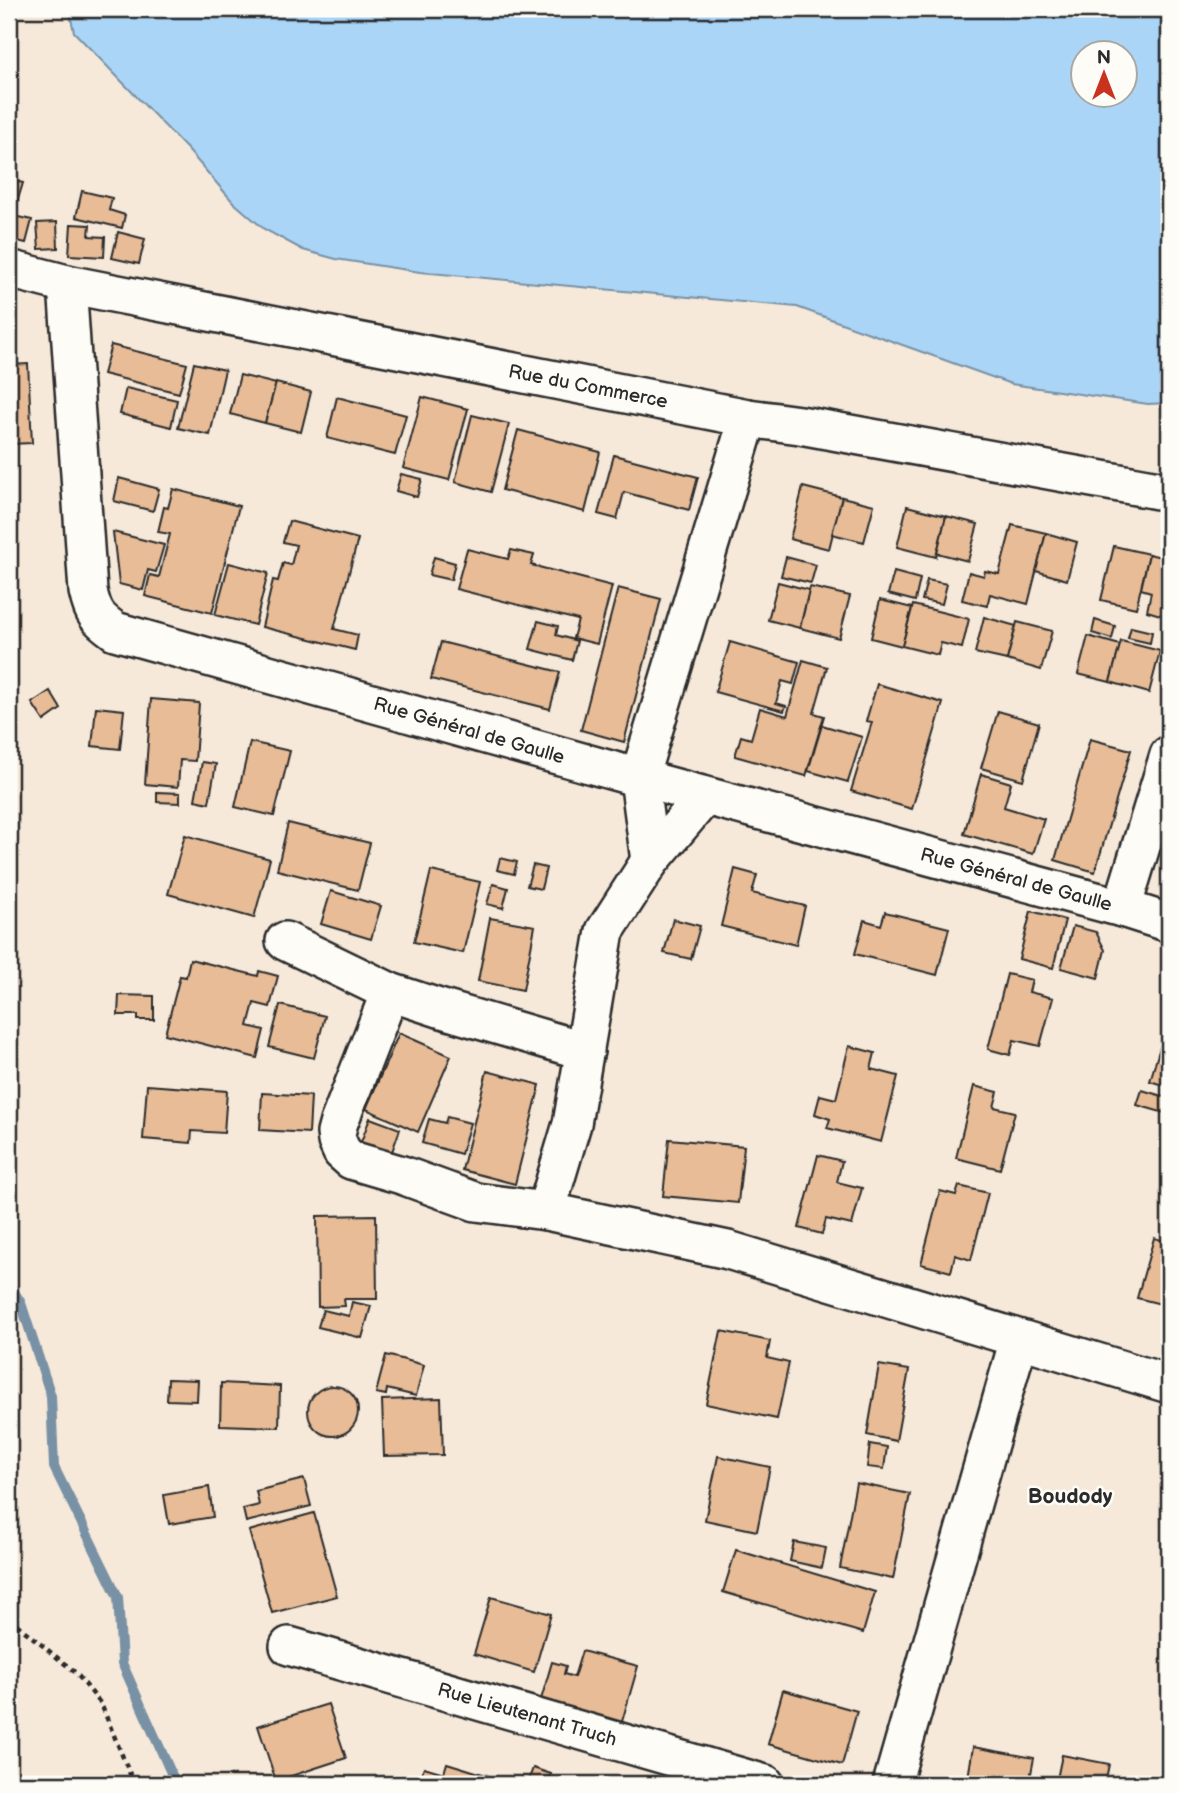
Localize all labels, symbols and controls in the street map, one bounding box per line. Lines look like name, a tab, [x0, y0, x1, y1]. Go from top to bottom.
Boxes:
north arrow	[1070, 38, 1140, 108]
text: N	[1097, 47, 1111, 70]
street label: Rue du Commerce	[506, 360, 670, 414]
street label: Rue Général de Gaulle	[371, 693, 567, 769]
street label: Rue Général de Gaulle	[918, 843, 1114, 917]
district label: Boudody	[1028, 1484, 1113, 1509]
street label: Rue Lieutenant Truch	[435, 1678, 619, 1752]

